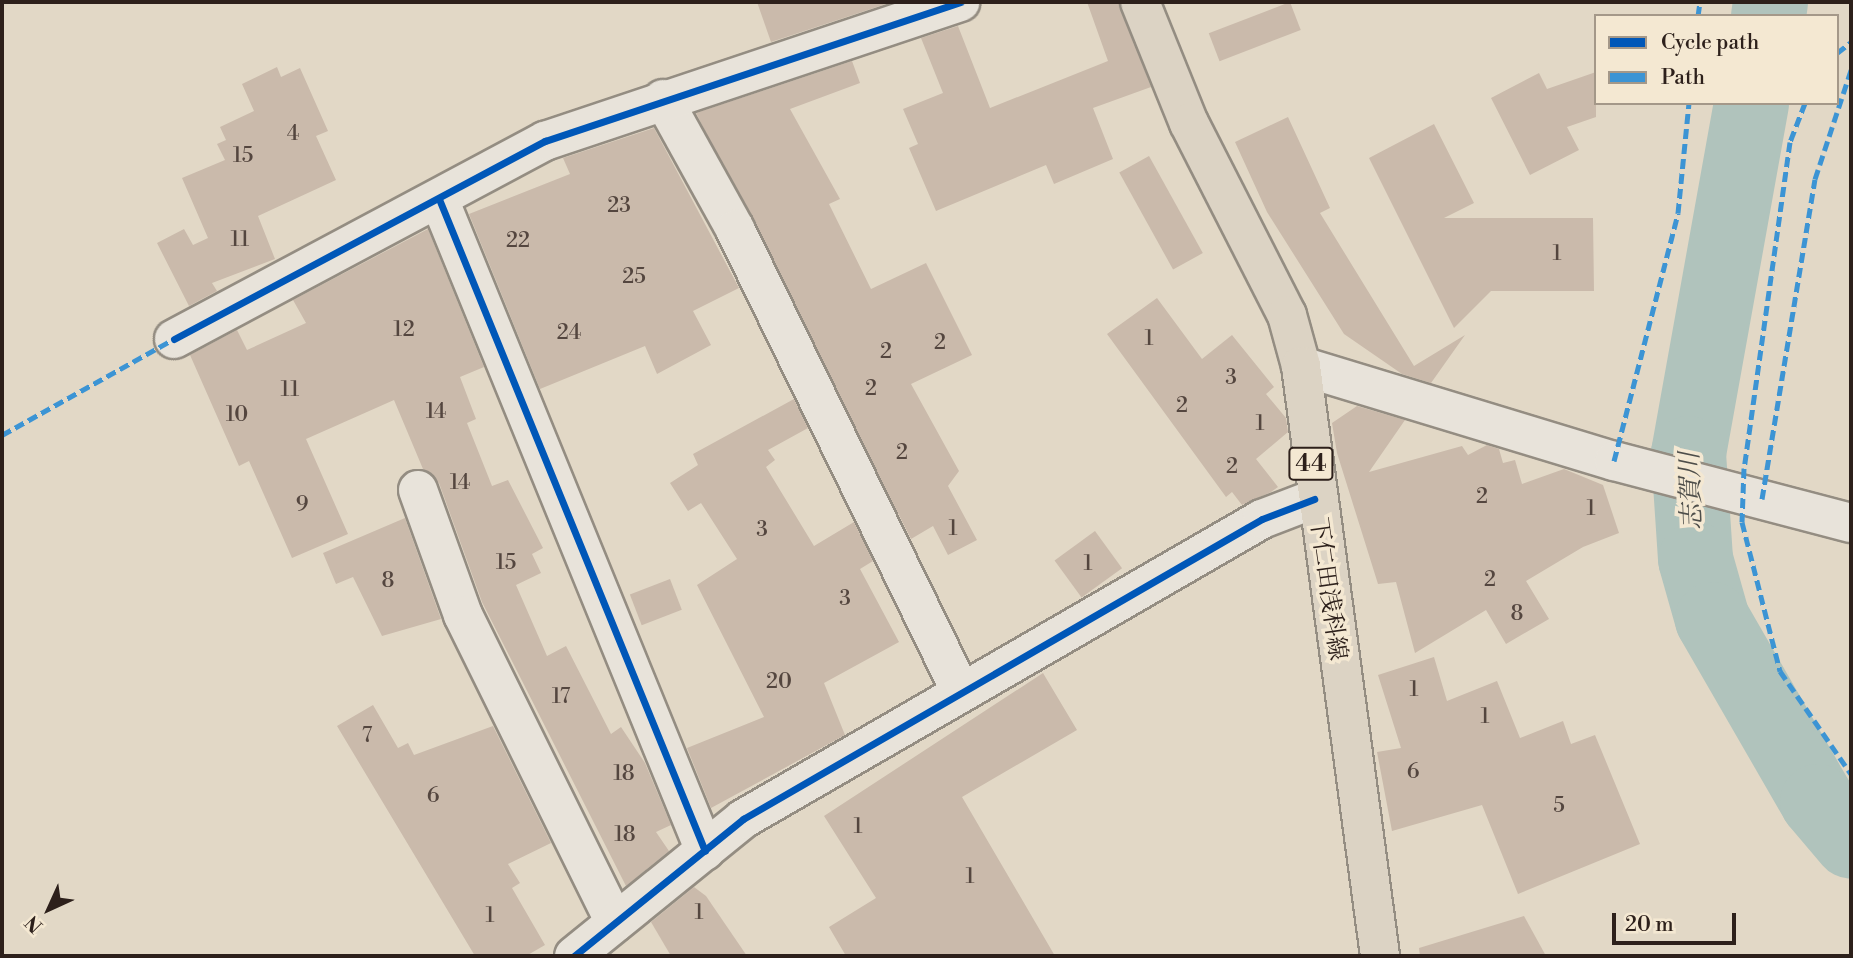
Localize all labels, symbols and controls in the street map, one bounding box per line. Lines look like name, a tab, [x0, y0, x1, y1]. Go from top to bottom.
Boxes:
legend	[1594, 14, 1839, 105]
text: Cycle path	[1661, 30, 1759, 56]
text: Path	[1661, 65, 1705, 91]
house number: 4	[287, 121, 299, 147]
house number: 15	[233, 143, 253, 169]
house number: 23	[607, 193, 631, 219]
house number: 11	[231, 227, 249, 253]
house number: 22	[506, 228, 530, 254]
house number: 1	[1552, 241, 1562, 267]
house number: 25	[622, 264, 646, 290]
house number: 12	[393, 317, 415, 343]
house number: 24	[557, 320, 581, 346]
house number: 1	[1144, 326, 1154, 352]
house number: 2	[934, 330, 946, 356]
house number: 2	[880, 339, 892, 365]
house number: 3	[1225, 365, 1237, 391]
house number: 2	[865, 376, 877, 402]
house number: 11	[281, 377, 299, 403]
house number: 2	[1176, 393, 1188, 419]
house number: 14	[426, 399, 446, 425]
house number: 10	[226, 402, 248, 428]
house number: 1	[1255, 411, 1265, 437]
house number: 2	[896, 440, 908, 466]
road number: 44	[1288, 445, 1334, 484]
water label: 志賀川	[1675, 451, 1709, 531]
house number: 2	[1226, 454, 1238, 480]
house number: 14	[450, 470, 470, 496]
house number: 2	[1476, 484, 1488, 510]
house number: 9	[296, 492, 308, 518]
house number: 1	[1586, 496, 1596, 522]
house number: 1	[948, 516, 958, 542]
street label: 下仁田浅科線	[1303, 516, 1351, 662]
house number: 3	[756, 517, 768, 543]
house number: 15	[496, 550, 516, 576]
house number: 1	[1083, 551, 1093, 577]
house number: 2	[1484, 567, 1496, 593]
house number: 8	[382, 568, 394, 594]
house number: 3	[839, 586, 851, 612]
house number: 8	[1511, 601, 1523, 627]
house number: 20	[766, 669, 792, 695]
house number: 1	[1409, 677, 1419, 703]
house number: 17	[552, 684, 570, 710]
house number: 1	[1480, 704, 1490, 730]
house number: 7	[362, 723, 372, 749]
house number: 6	[1407, 759, 1419, 785]
house number: 18	[613, 761, 635, 787]
house number: 6	[427, 783, 439, 809]
house number: 5	[1553, 793, 1565, 819]
house number: 1	[853, 814, 863, 840]
house number: 18	[614, 822, 636, 848]
house number: 1	[965, 864, 975, 890]
north arrow	[14, 874, 84, 944]
scale bar	[1615, 898, 1739, 942]
house number: 1	[694, 900, 704, 926]
house number: 1	[485, 903, 495, 929]
text: N	[20, 910, 48, 938]
text: 20 m	[1625, 912, 1674, 938]

